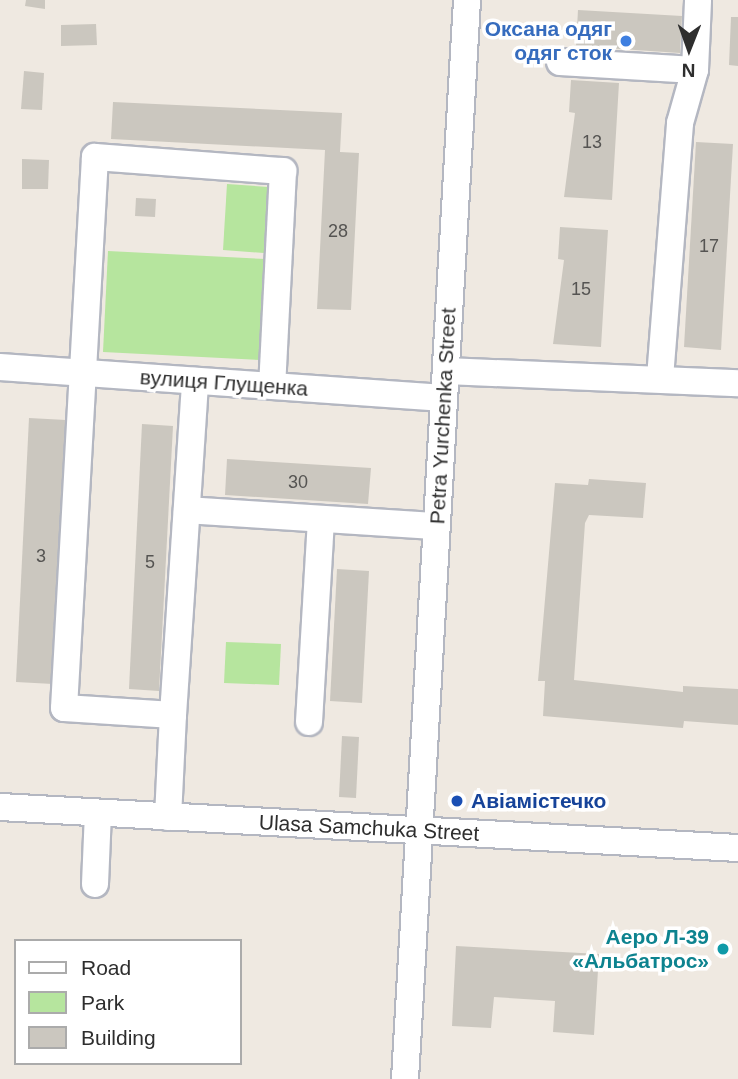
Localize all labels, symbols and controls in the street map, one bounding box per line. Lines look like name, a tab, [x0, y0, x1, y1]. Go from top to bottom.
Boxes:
north arrow	[654, 14, 724, 84]
place label: Оксана одяг одяг сток	[485, 16, 612, 66]
marker: Оксана одяг одяг сток	[618, 33, 634, 49]
text: N	[682, 60, 696, 81]
house number: 13	[582, 131, 602, 153]
house number: 28	[328, 220, 348, 242]
house number: 17	[699, 235, 719, 257]
house number: 15	[571, 278, 591, 300]
street label: Petra Yurchenka Street	[425, 307, 461, 525]
street label: вулиця Глущенка	[139, 365, 309, 401]
house number: 30	[288, 471, 308, 493]
house number: 3	[36, 545, 46, 567]
house number: 5	[145, 551, 155, 573]
place label: Авіамістечко	[471, 788, 606, 814]
marker: Авіамістечко	[449, 793, 465, 809]
street label: Ulasa Samchuka Street	[258, 810, 480, 846]
place label: Аеро Л-39 «Альбатрос»	[572, 924, 709, 974]
legend	[14, 939, 242, 1065]
marker: Аеро Л-39 «Альбатрос»	[715, 941, 731, 957]
text: Road	[81, 956, 131, 979]
text: Park	[81, 991, 124, 1014]
text: Building	[81, 1026, 156, 1049]

